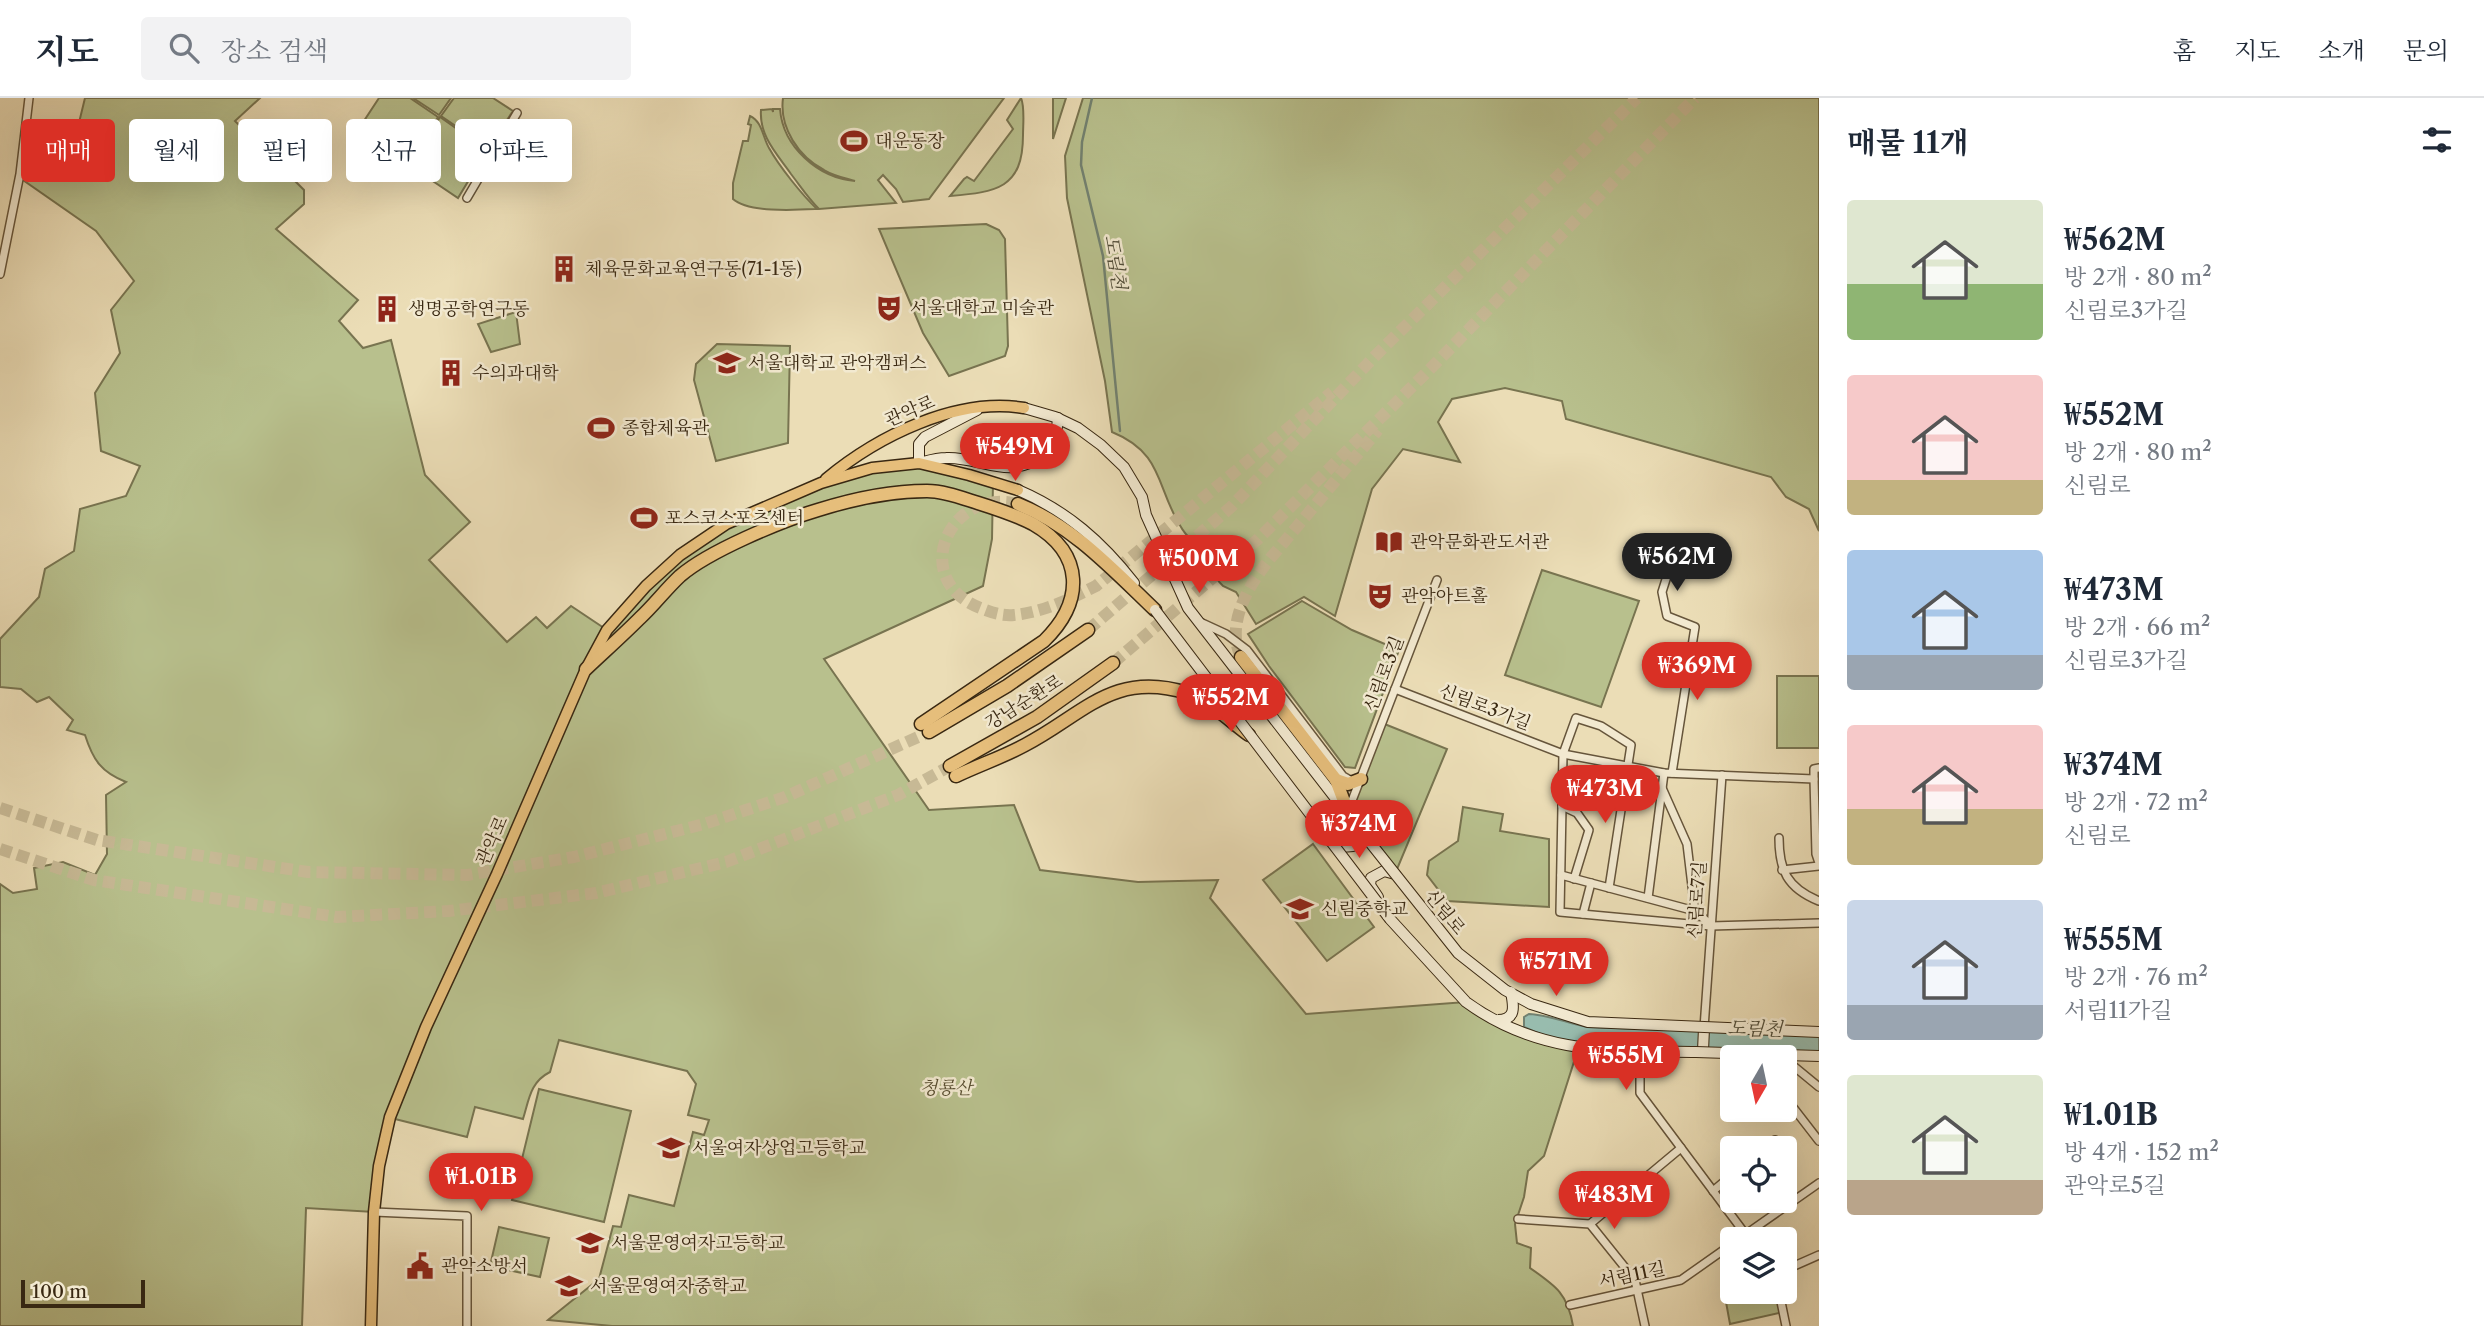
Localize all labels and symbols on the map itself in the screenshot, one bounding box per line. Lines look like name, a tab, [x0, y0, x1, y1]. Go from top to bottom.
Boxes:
sports icon: 대운동장	[839, 126, 869, 156]
place label: 대운동장	[875, 130, 945, 152]
water label: 도림천	[1100, 233, 1131, 293]
building icon: 체육문화교육연구동(71-1동)	[549, 254, 579, 284]
place label: 체육문화교육연구동(71-1동)	[585, 258, 802, 280]
theatre icon: 서울대학교 미술관	[874, 293, 904, 323]
building icon: 생명공학연구동	[372, 294, 402, 324]
place label: 서울대학교 미술관	[910, 297, 1055, 319]
place label: 생명공학연구동	[408, 298, 530, 320]
school or university icon: 서울대학교 관악캠퍼스	[712, 348, 742, 378]
place label: 서울대학교 관악캠퍼스	[748, 352, 927, 374]
building icon: 수의과대학	[436, 358, 466, 388]
place label: 수의과대학	[472, 362, 560, 384]
street label: 관악로	[882, 391, 938, 431]
sports icon: 종합체육관	[586, 413, 616, 443]
place label: 종합체육관	[622, 417, 710, 439]
pin: ₩549M	[966, 424, 1064, 483]
sports icon: 포스코스포츠센터	[629, 503, 659, 533]
place label: 포스코스포츠센터	[665, 507, 804, 529]
library icon: 관악문화관도서관	[1374, 527, 1404, 557]
place label: 관악문화관도서관	[1410, 531, 1550, 553]
pin: ₩562M	[1628, 533, 1726, 593]
pin: ₩500M	[1150, 536, 1248, 595]
theatre icon: 관악아트홀	[1365, 581, 1395, 611]
place label: 관악아트홀	[1401, 585, 1488, 607]
street label: 신림로3길	[1359, 633, 1409, 715]
pin: ₩369M	[1648, 642, 1746, 702]
street label: 강남순환로	[981, 670, 1067, 734]
pin: ₩552M	[1182, 674, 1280, 734]
street label: 신림로3가길	[1436, 679, 1534, 735]
pin: ₩473M	[1556, 766, 1654, 825]
pin: ₩374M	[1310, 800, 1408, 860]
street label: 관악로	[471, 813, 513, 869]
street label: 신림로7길	[1683, 860, 1711, 940]
street label: 신림로	[1420, 885, 1470, 939]
school or university icon: 신림중학교	[1285, 894, 1315, 924]
place label: 신림중학교	[1321, 898, 1409, 920]
pin: ₩571M	[1507, 939, 1605, 998]
water label: 도림천	[1727, 1016, 1785, 1041]
pin: ₩555M	[1577, 1032, 1675, 1092]
north arrow	[1720, 1045, 1797, 1122]
park label: 청룡산	[920, 1077, 975, 1099]
school or university icon: 서울여자상업고등학교	[656, 1133, 686, 1163]
place label: 서울여자상업고등학교	[692, 1137, 866, 1159]
pin: ₩1.01B	[424, 1154, 538, 1213]
pin: ₩483M	[1565, 1172, 1663, 1231]
school or university icon: 서울문영여자고등학교	[575, 1228, 605, 1258]
place label: 서울문영여자고등학교	[611, 1232, 785, 1254]
public building icon: 관악소방서	[405, 1251, 435, 1281]
place label: 관악소방서	[441, 1255, 528, 1277]
street label: 서림11길	[1597, 1257, 1667, 1293]
school or university icon: 서울문영여자중학교	[554, 1271, 584, 1301]
place label: 서울문영여자중학교	[590, 1275, 747, 1297]
scale bar	[21, 1277, 145, 1309]

